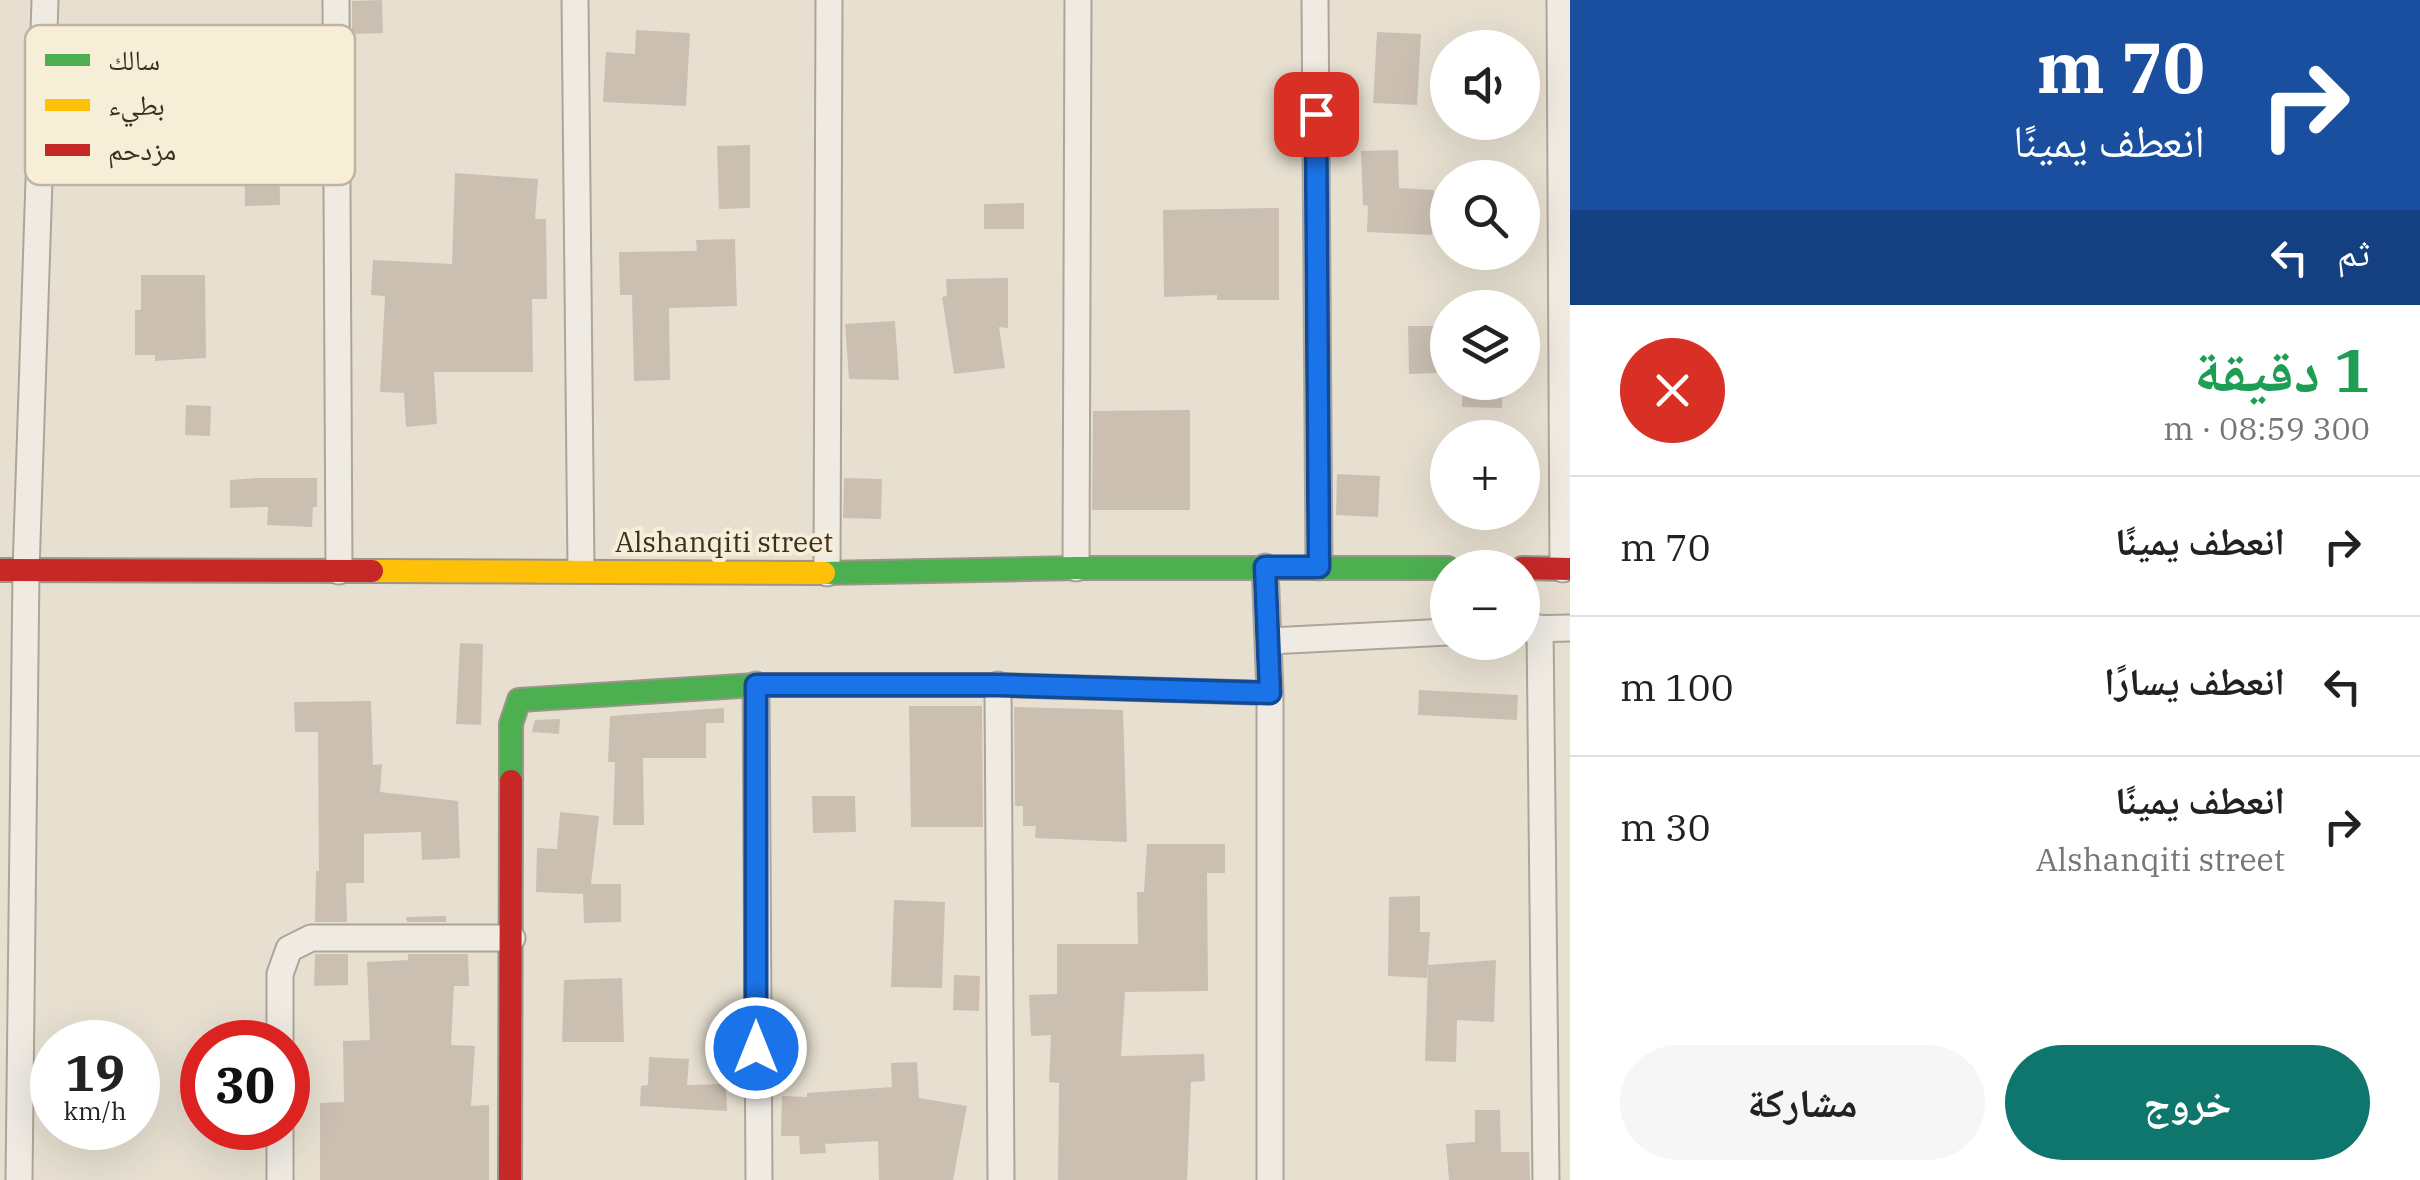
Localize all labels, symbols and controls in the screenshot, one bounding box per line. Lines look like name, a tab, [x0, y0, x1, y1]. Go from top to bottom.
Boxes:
text: 70 m	[2037, 21, 2205, 112]
legend	[25, 25, 355, 185]
map controls	[1430, 30, 1540, 660]
button: sound	[1430, 30, 1540, 140]
icon: right	[2240, 40, 2370, 170]
text: سالك	[108, 41, 160, 78]
pin	[1274, 72, 1359, 157]
text: بطيء	[108, 86, 165, 128]
icon: arrive	[1289, 87, 1344, 142]
text: انعطف يمينًا	[2013, 111, 2205, 169]
text: مزدحم	[108, 131, 176, 169]
button: search	[1430, 160, 1540, 270]
text: ثم	[2337, 227, 2370, 276]
icon: left	[2262, 230, 2317, 285]
button: layers	[1430, 290, 1540, 400]
text: 1 دقيقة	[2194, 330, 2370, 409]
button: close	[1620, 338, 1725, 443]
text: 300 m · 08:59	[2163, 407, 2370, 449]
button: +	[1430, 420, 1540, 530]
text: انعطف يمينًا	[2115, 516, 2285, 565]
icon: right	[2315, 519, 2370, 574]
text: 70 m	[1620, 522, 1711, 571]
street label: Alshanqiti street	[615, 523, 833, 560]
button: −	[1430, 550, 1540, 660]
text: انعطف يسارًا	[2104, 656, 2285, 705]
icon: left	[2315, 659, 2370, 714]
text: 100 m	[1620, 662, 1733, 711]
text: انعطف يمينًا	[2115, 775, 2285, 824]
icon: right	[2315, 799, 2370, 854]
text: 30 m	[1620, 802, 1711, 851]
text: Alshanqiti street	[2036, 838, 2285, 880]
position arrow	[704, 996, 808, 1100]
speed limit sign: 30	[180, 1020, 310, 1150]
text: 19	[65, 1040, 125, 1105]
button: مشاركة	[1620, 1045, 1985, 1160]
button: خروج	[2005, 1045, 2370, 1160]
text: km/h	[63, 1094, 127, 1127]

